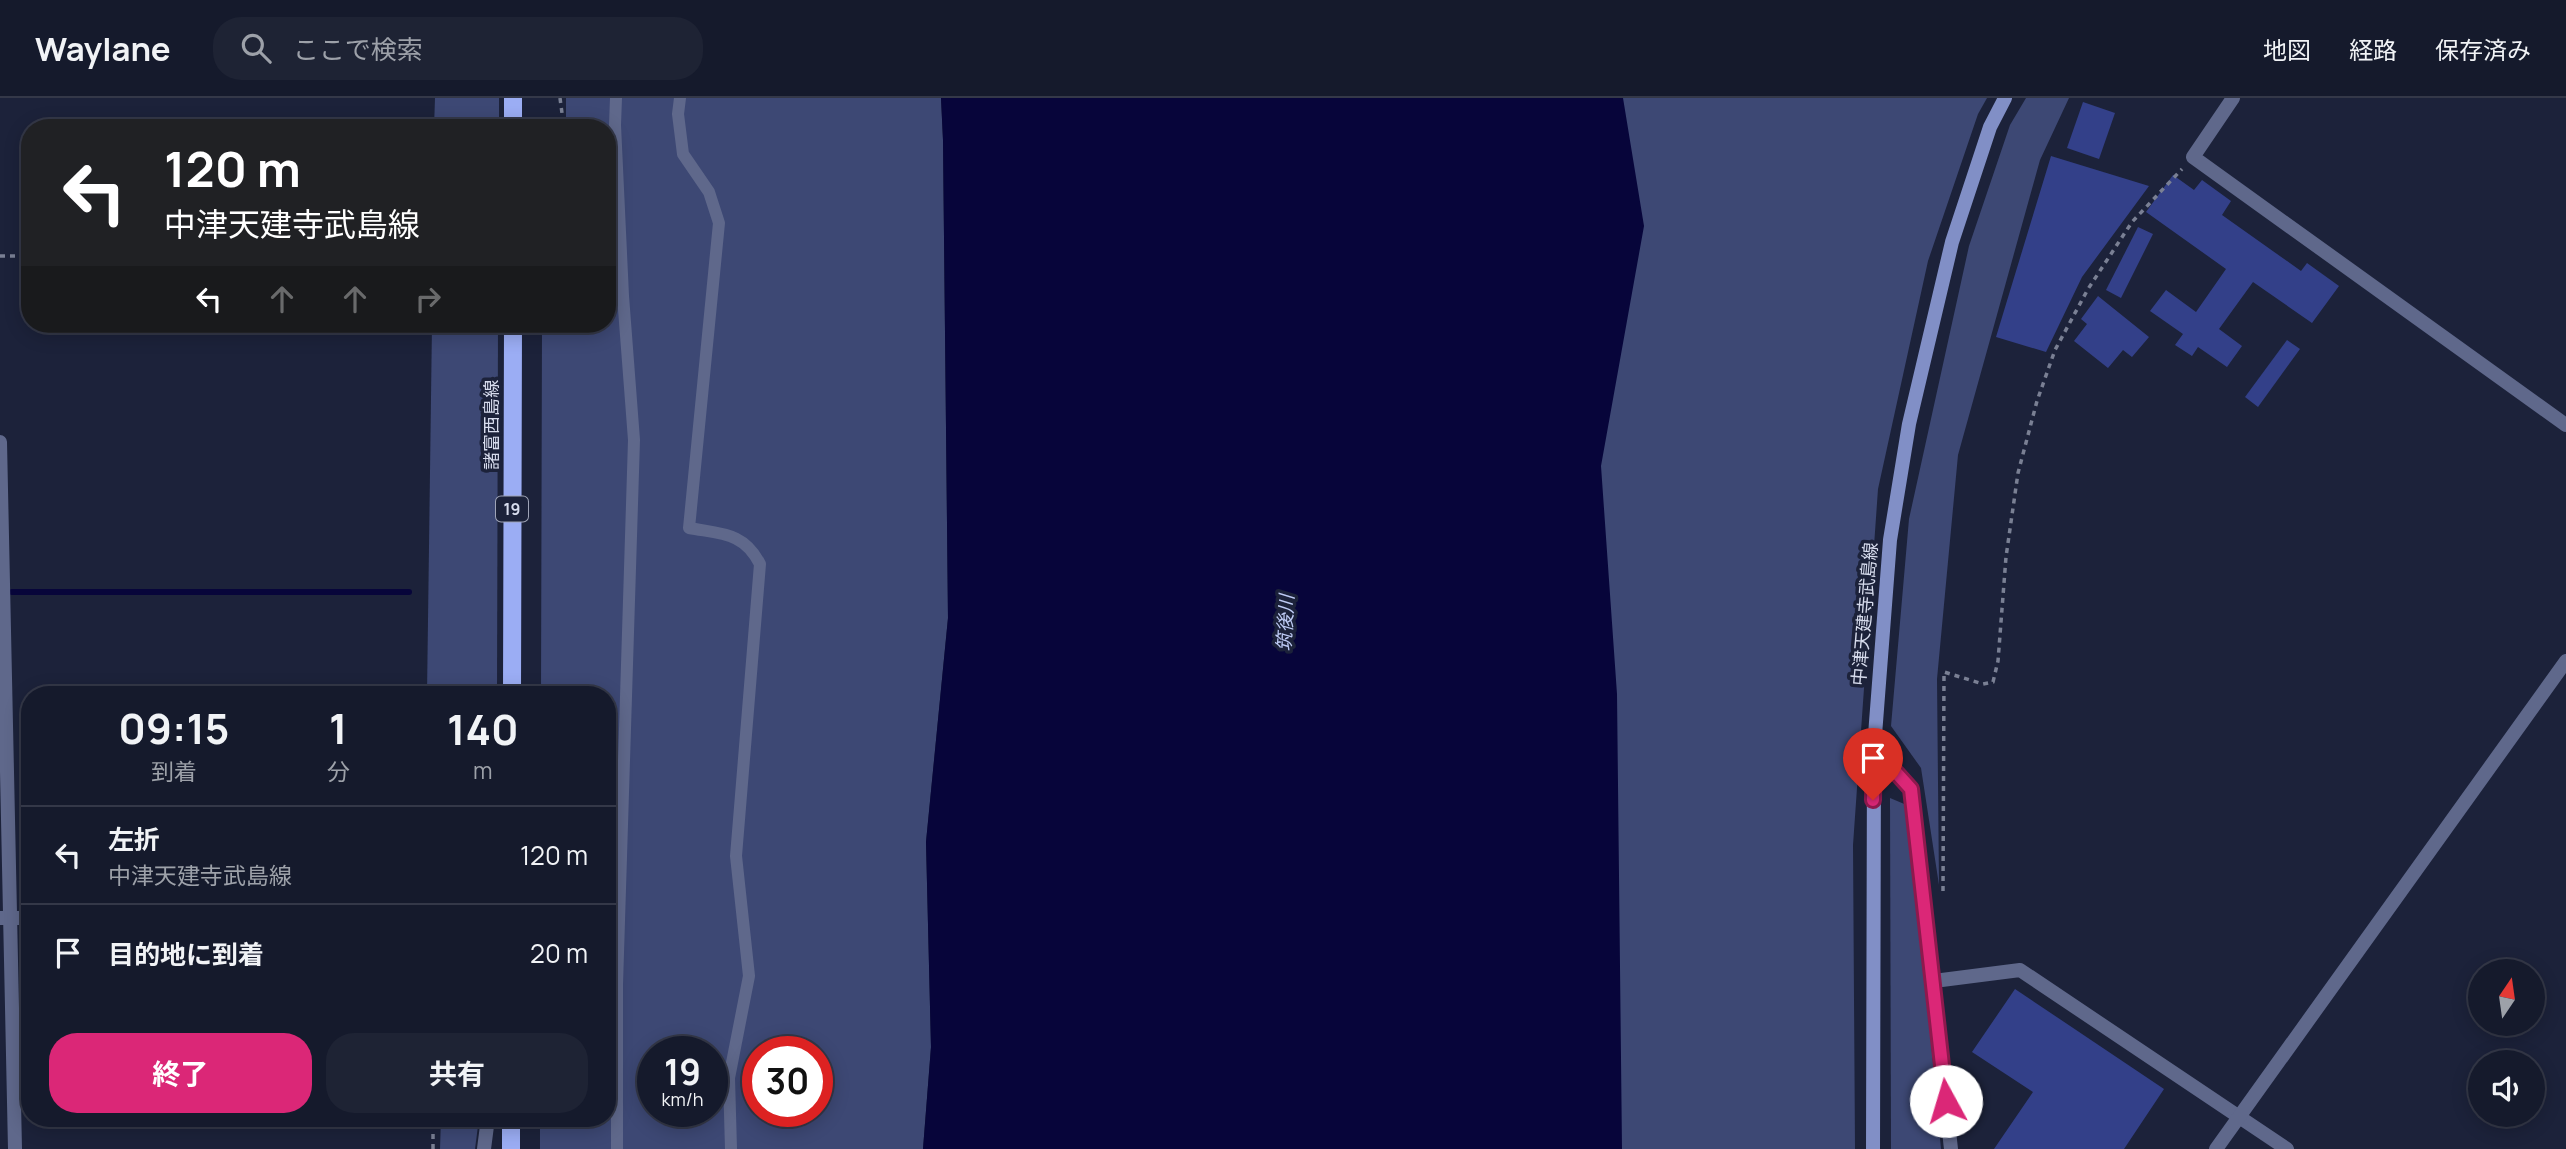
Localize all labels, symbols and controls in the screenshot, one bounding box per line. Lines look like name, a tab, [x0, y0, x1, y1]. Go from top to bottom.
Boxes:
search box	[213, 17, 703, 80]
text: Waylane	[35, 26, 171, 71]
icon: search	[237, 29, 275, 67]
text: ここで検索	[293, 31, 423, 67]
text: 地図	[2263, 33, 2311, 66]
text: 経路	[2349, 33, 2397, 66]
text: 保存済み	[2435, 33, 2531, 66]
text: 120 m	[164, 135, 301, 202]
icon: left	[49, 147, 140, 238]
text: 中津天建寺武島線	[164, 202, 420, 246]
icon: left	[190, 280, 228, 318]
icon: ahead	[263, 280, 301, 318]
icon: ahead	[336, 280, 374, 318]
icon: right	[409, 280, 447, 318]
street label: 諸富西島線	[479, 380, 503, 470]
road number: 19	[496, 496, 528, 522]
street label: 中津天建寺武島線	[1846, 541, 1882, 687]
water label: 筑後川	[1271, 592, 1300, 652]
text: 09:15	[118, 699, 229, 757]
text: 1	[329, 699, 347, 757]
text: 140	[447, 700, 519, 758]
pin	[1843, 728, 1903, 800]
icon: arrive	[1854, 739, 1892, 777]
text: m	[473, 754, 493, 786]
text: 到着	[151, 755, 197, 787]
text: 分	[327, 755, 350, 787]
text: 左折	[108, 821, 160, 857]
icon: left	[49, 836, 87, 874]
text: 120 m	[520, 837, 588, 873]
text: 中津天建寺武島線	[108, 859, 292, 891]
icon: arrive	[49, 934, 87, 972]
text: 20 m	[530, 935, 588, 971]
text: 目的地に到着	[108, 936, 264, 972]
north arrow	[2468, 959, 2544, 1036]
map controls	[2468, 959, 2545, 1127]
button: 終了	[49, 1033, 312, 1113]
button: 共有	[326, 1033, 588, 1113]
speed limit sign: 30	[742, 1036, 833, 1127]
text: 19	[664, 1048, 701, 1096]
button: sound	[2468, 1050, 2545, 1127]
position arrow	[1909, 1064, 1983, 1138]
text: km/h	[662, 1087, 703, 1111]

